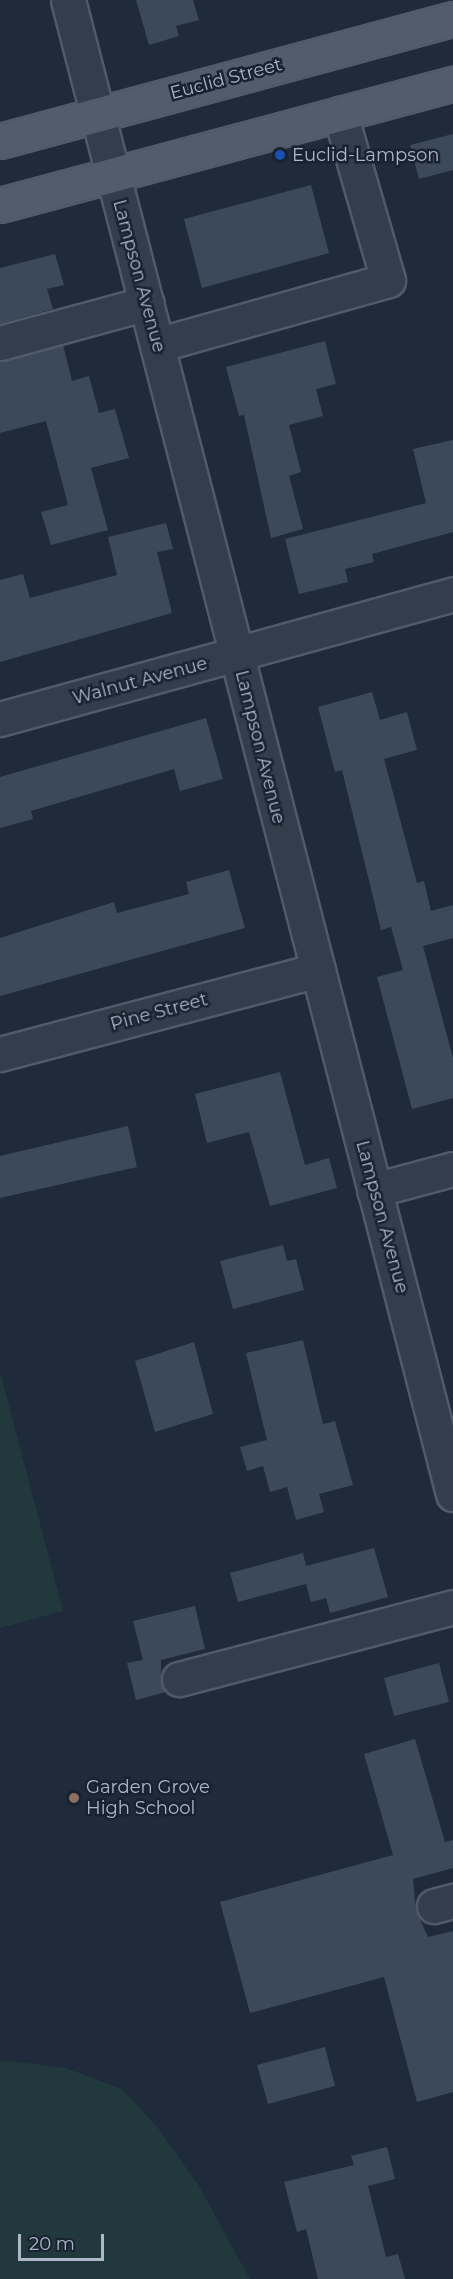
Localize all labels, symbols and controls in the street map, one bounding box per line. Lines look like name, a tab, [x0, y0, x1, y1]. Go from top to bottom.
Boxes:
street label: Euclid Street	[168, 54, 284, 104]
place label: Euclid-Lampson	[292, 144, 440, 166]
marker: Euclid-Lampson	[273, 148, 287, 162]
street label: Lampson Avenue	[108, 197, 170, 355]
street label: Walnut Avenue	[70, 653, 210, 709]
street label: Lampson Avenue	[230, 668, 290, 826]
street label: Pine Street	[108, 989, 210, 1035]
street label: Lampson Avenue	[351, 1138, 413, 1296]
place label: Garden Grove High School	[86, 1777, 210, 1820]
marker: Garden Grove High School	[67, 1791, 81, 1805]
scale bar	[21, 2222, 106, 2260]
text: 20 m	[29, 2233, 75, 2255]

